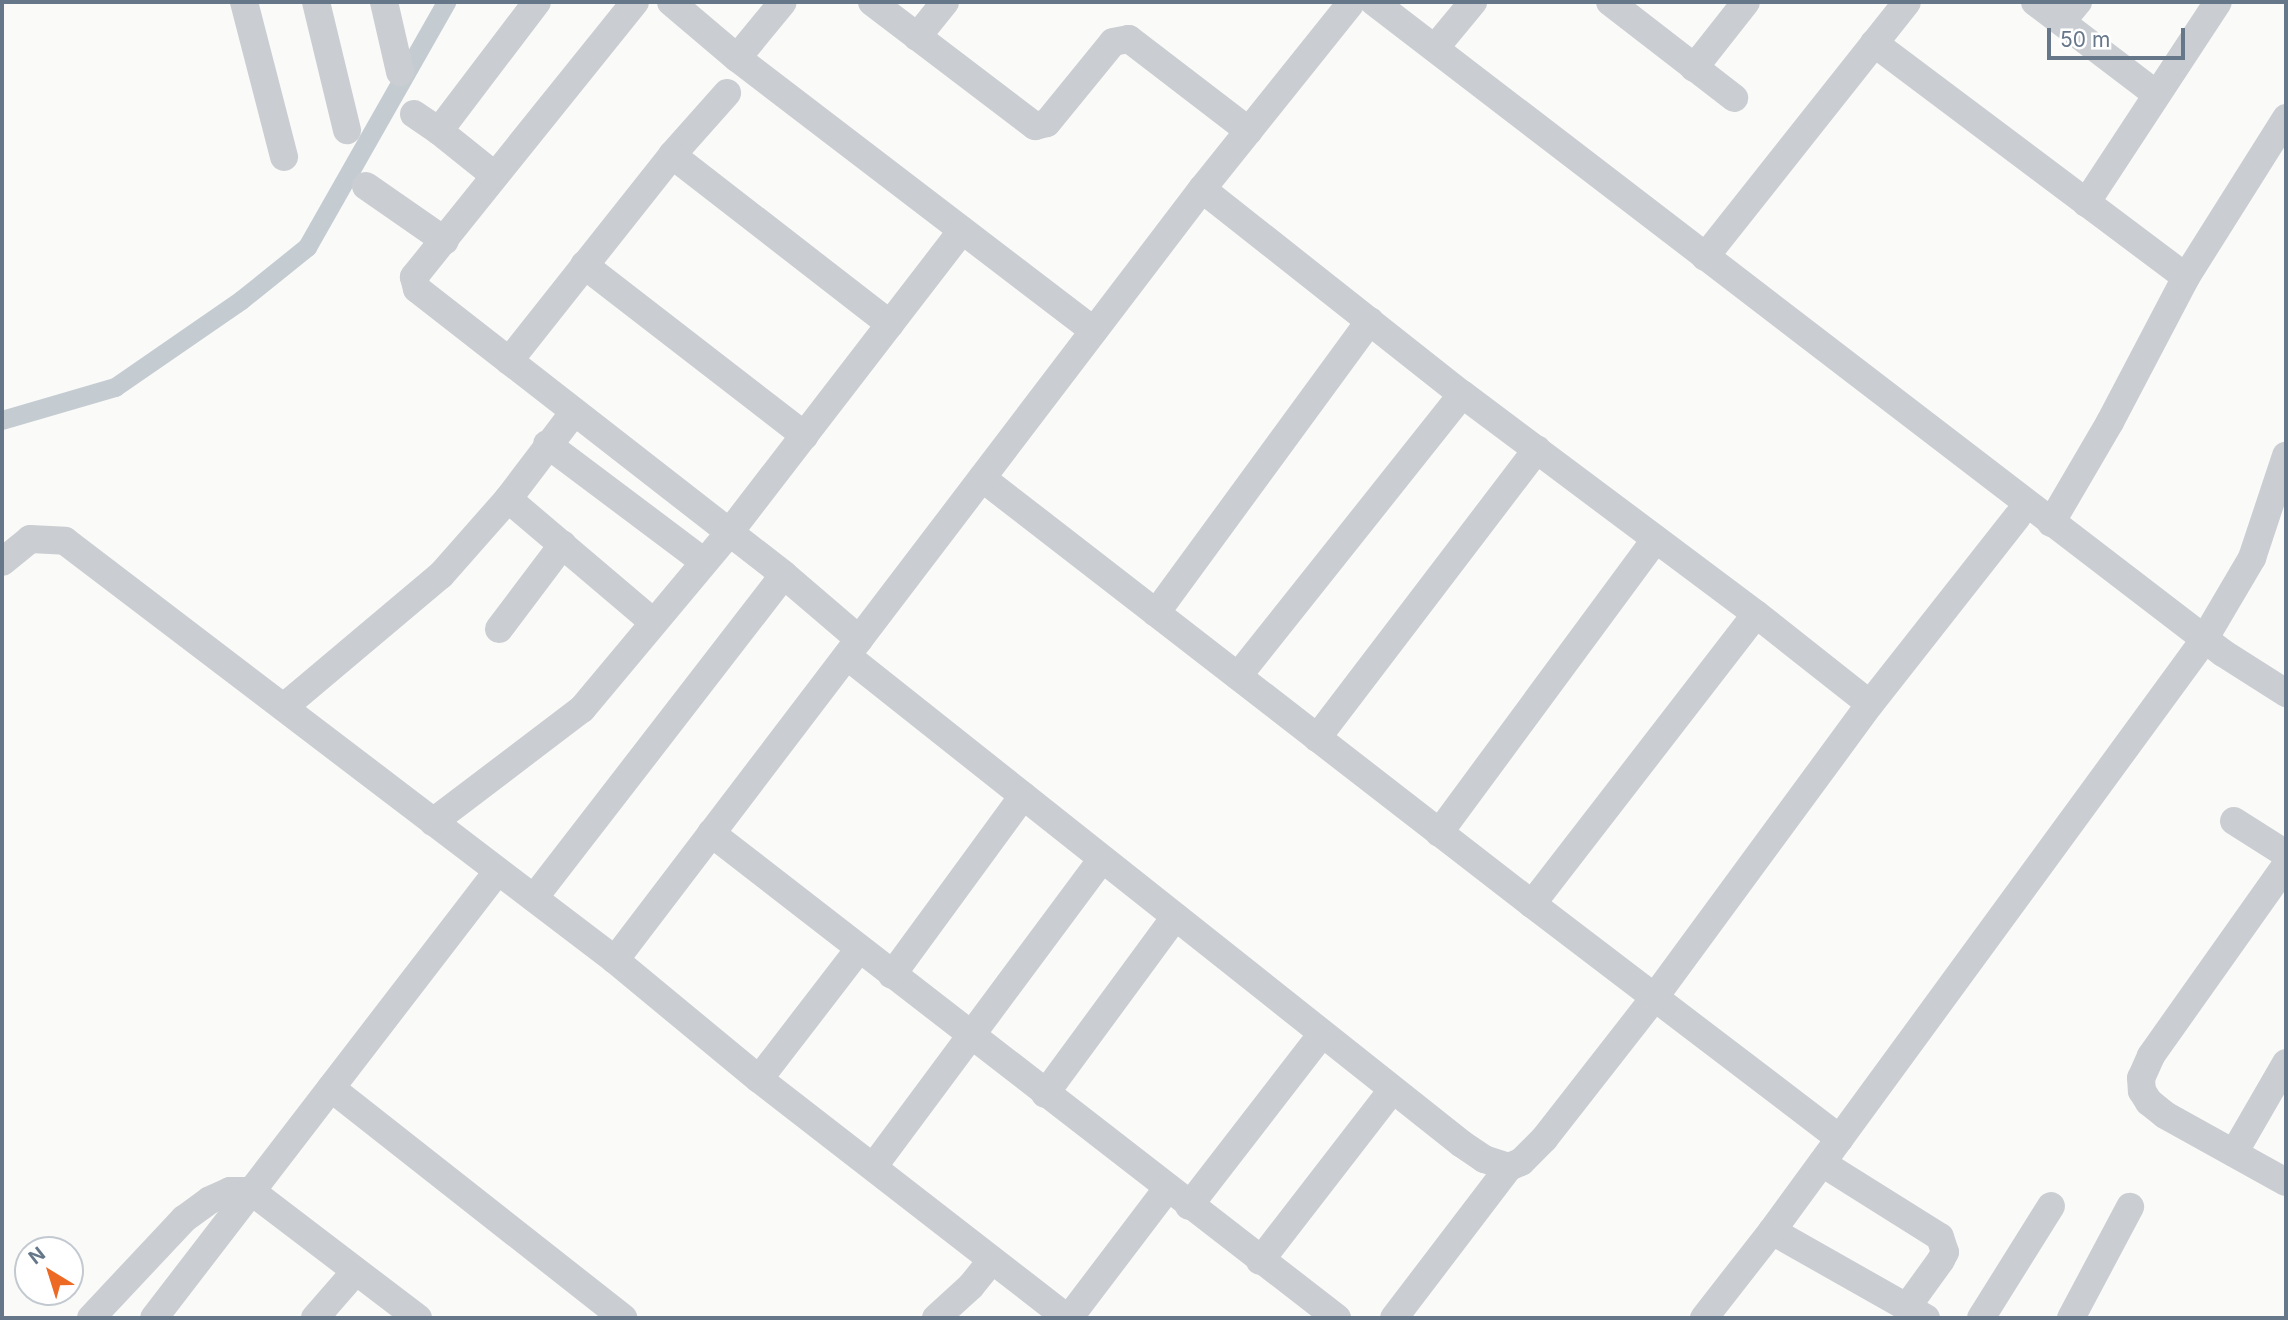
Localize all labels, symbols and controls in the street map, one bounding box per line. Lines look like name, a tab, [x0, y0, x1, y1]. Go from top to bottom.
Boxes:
scale bar	[2050, 14, 2188, 58]
text: 50 m	[2060, 27, 2110, 52]
north arrow	[14, 1236, 84, 1306]
text: N	[24, 1242, 50, 1269]

